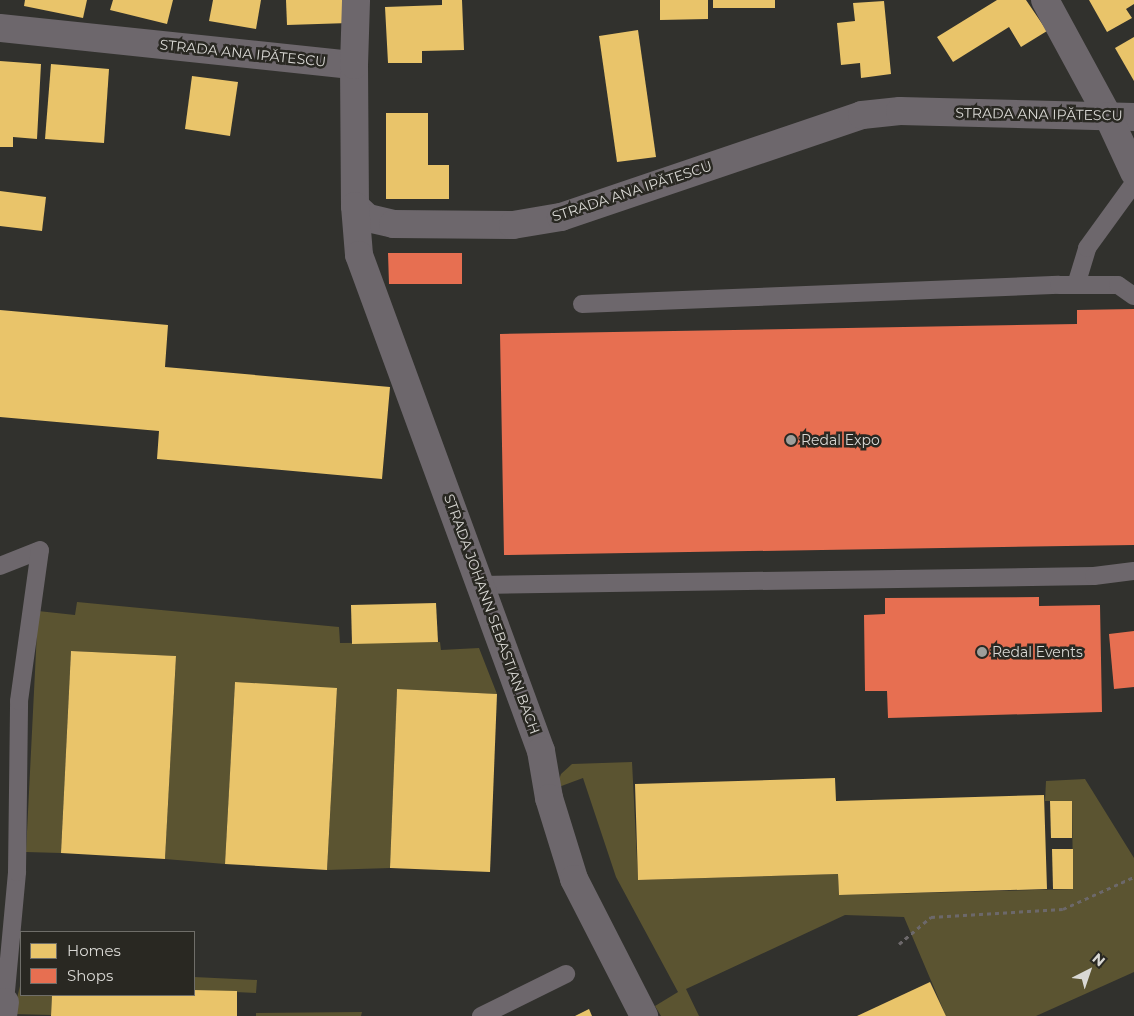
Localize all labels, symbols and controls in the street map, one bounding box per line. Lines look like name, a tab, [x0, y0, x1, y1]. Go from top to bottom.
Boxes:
street label: STRADA ANA IPĂTESCU	[159, 36, 327, 70]
street label: STRADA ANA IPĂTESCU	[955, 104, 1123, 124]
street label: STRADA ANA IPĂTESCU	[550, 157, 714, 225]
place label: Redal Expo	[801, 432, 880, 448]
marker: Redal Expo	[785, 434, 797, 446]
street label: STRADA JOHANN SEBASTIAN BACH	[441, 492, 543, 736]
place label: Redal Events	[992, 644, 1083, 660]
marker: Redal Events	[976, 646, 988, 658]
legend	[20, 931, 195, 996]
text: Homes	[67, 941, 121, 960]
north arrow	[1064, 946, 1114, 996]
text: N	[1089, 949, 1109, 970]
text: Shops	[67, 966, 113, 985]

